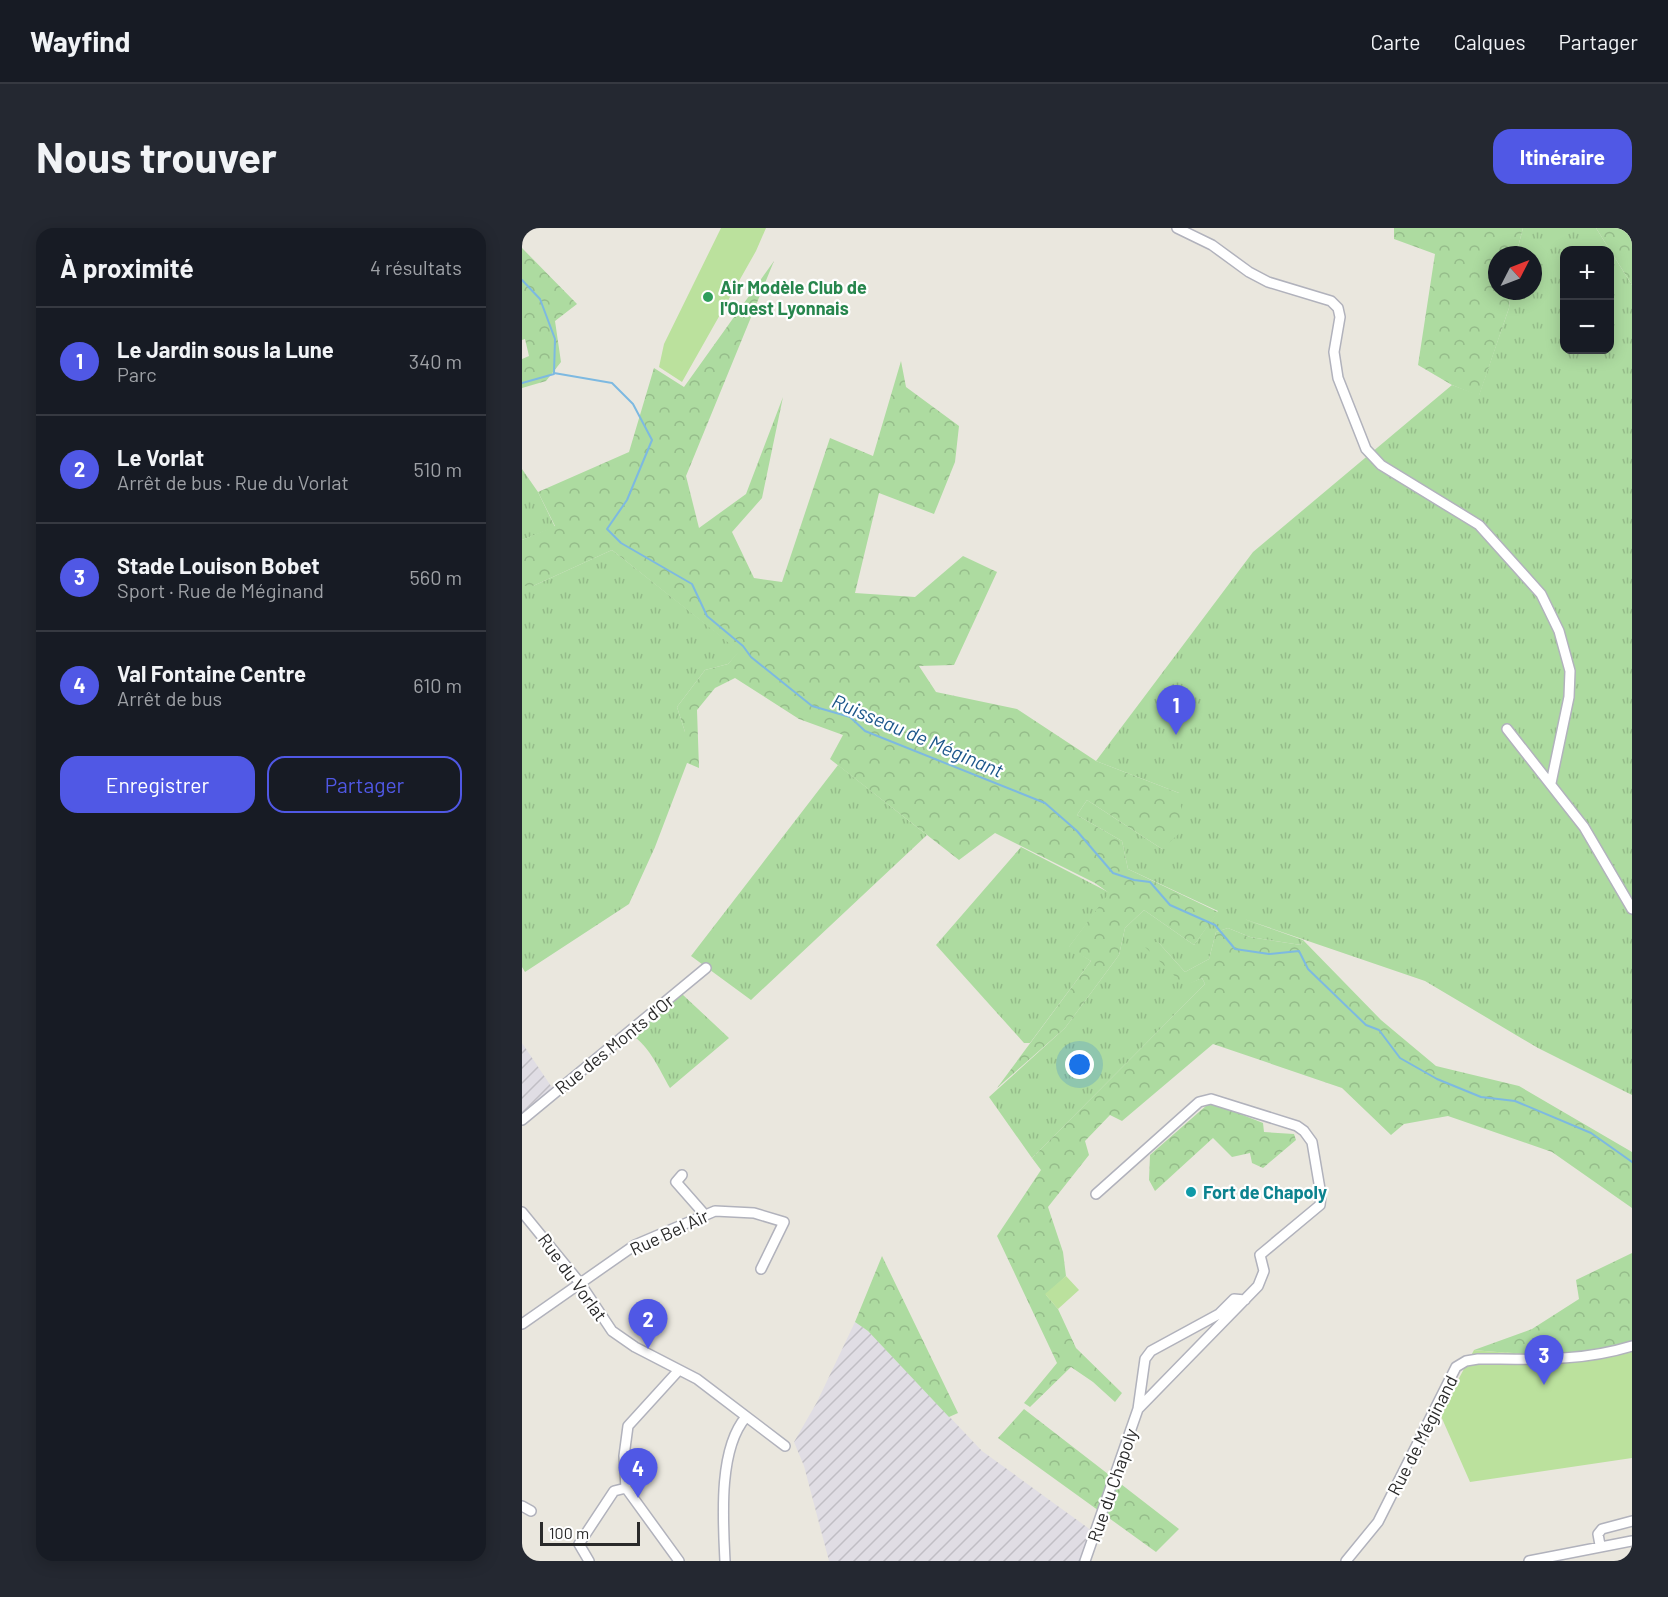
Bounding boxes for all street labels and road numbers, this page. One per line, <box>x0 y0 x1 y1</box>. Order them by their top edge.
street label: Rue des Monts d'Or <box>550 989 678 1099</box>
street label: Rue Bel Air <box>626 1204 712 1260</box>
street label: Rue du Vorlat <box>534 1229 612 1325</box>
street label: Rue de Méginand <box>1382 1371 1462 1499</box>
street label: Rue du Chapoly <box>1082 1425 1142 1545</box>

